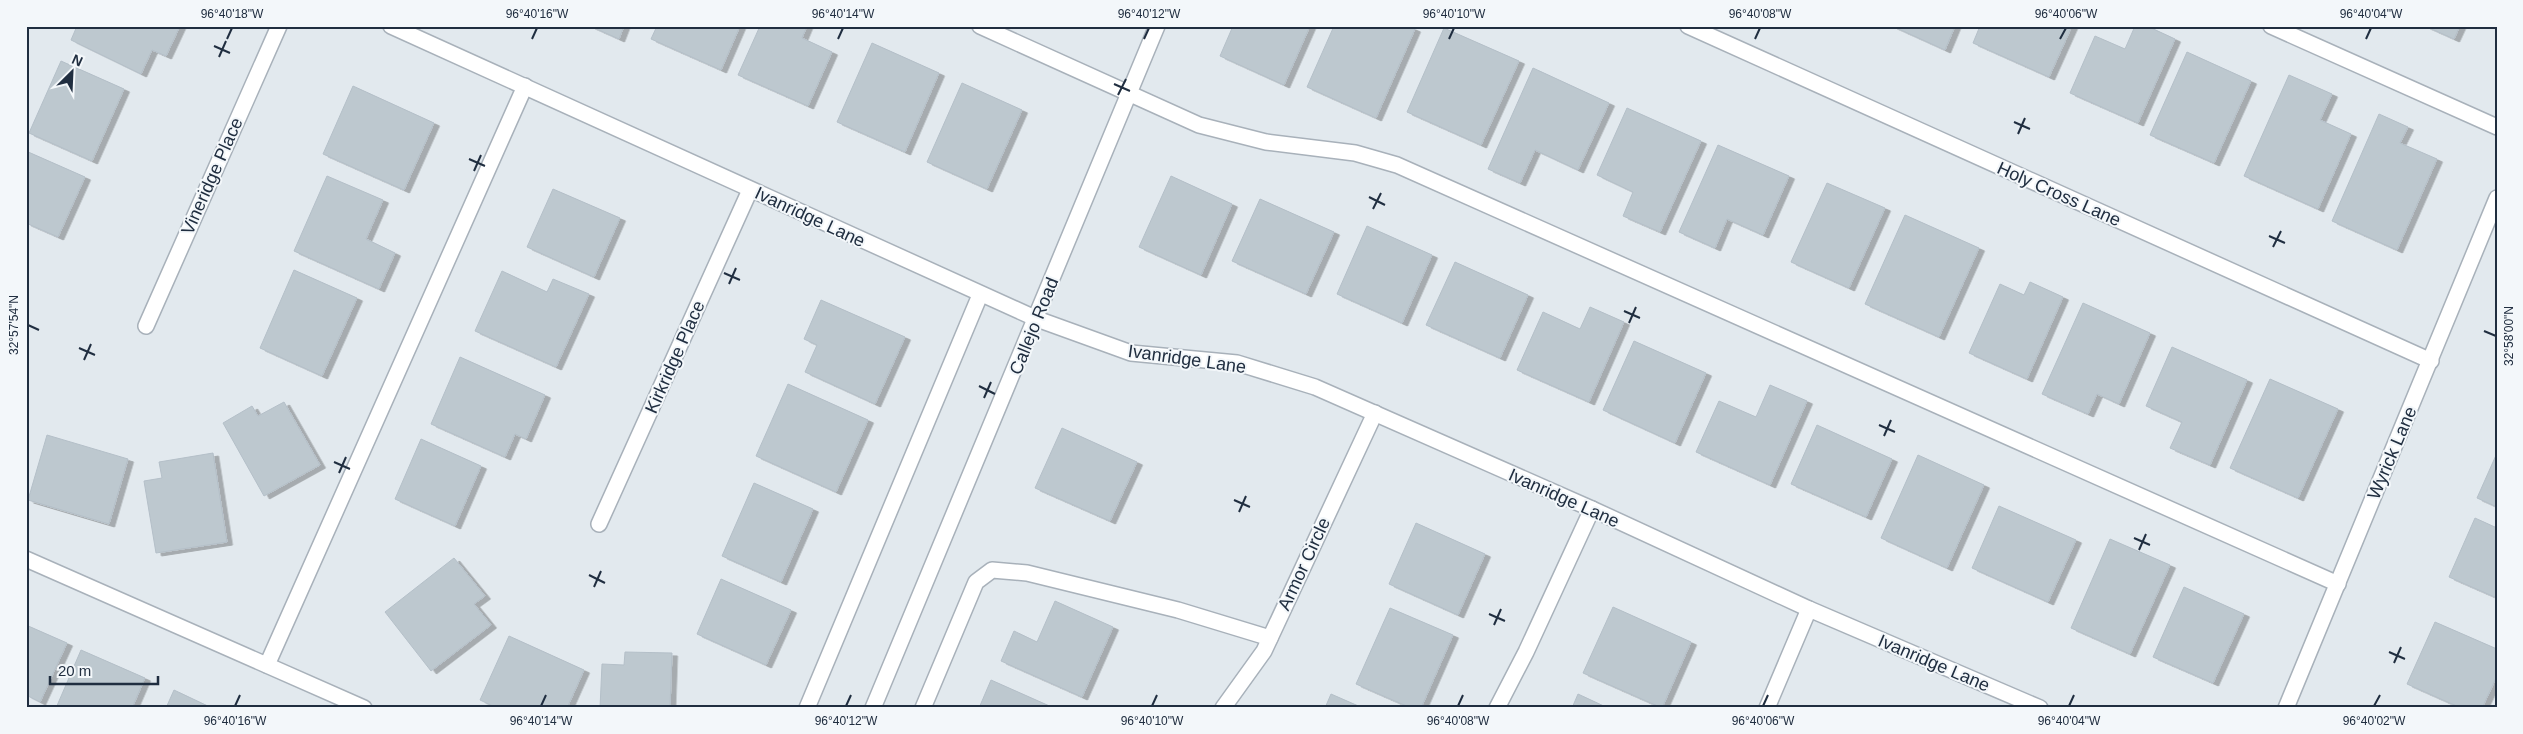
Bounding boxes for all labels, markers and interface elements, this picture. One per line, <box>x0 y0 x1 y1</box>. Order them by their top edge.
text: 96°40'18"W <box>201 7 264 21</box>
text: 96°40'16"W <box>506 7 569 21</box>
text: 96°40'14"W <box>812 7 875 21</box>
text: 96°40'12"W <box>1118 7 1181 21</box>
text: 96°40'10"W <box>1423 7 1486 21</box>
text: 96°40'08"W <box>1729 7 1792 21</box>
text: 96°40'06"W <box>2035 7 2098 21</box>
text: 96°40'04"W <box>2340 7 2403 21</box>
north arrow <box>48 48 98 98</box>
text: N <box>69 51 85 69</box>
street label: Vineridge Place <box>177 114 247 238</box>
street label: Holy Cross Lane <box>1994 158 2124 230</box>
street label: Ivanridge Lane <box>752 183 868 251</box>
street label: Callejo Road <box>1005 274 1063 378</box>
text: 32°57'54"N <box>7 295 21 355</box>
street label: Kirkridge Place <box>641 298 709 416</box>
text: 32°58'00"N <box>2502 306 2516 366</box>
street label: Ivanridge Lane <box>1127 341 1247 377</box>
street label: Wyrick Lane <box>2363 404 2421 502</box>
street label: Ivanridge Lane <box>1506 465 1622 531</box>
street label: Armor Circle <box>1274 514 1334 614</box>
street label: Ivanridge Lane <box>1875 631 1993 695</box>
scale bar <box>50 654 158 686</box>
text: 20 m <box>58 662 91 679</box>
text: 96°40'16"W <box>204 714 267 728</box>
text: 96°40'14"W <box>510 714 573 728</box>
text: 96°40'12"W <box>815 714 878 728</box>
text: 96°40'10"W <box>1121 714 1184 728</box>
text: 96°40'08"W <box>1427 714 1490 728</box>
text: 96°40'06"W <box>1732 714 1795 728</box>
text: 96°40'04"W <box>2038 714 2101 728</box>
text: 96°40'02"W <box>2343 714 2406 728</box>

